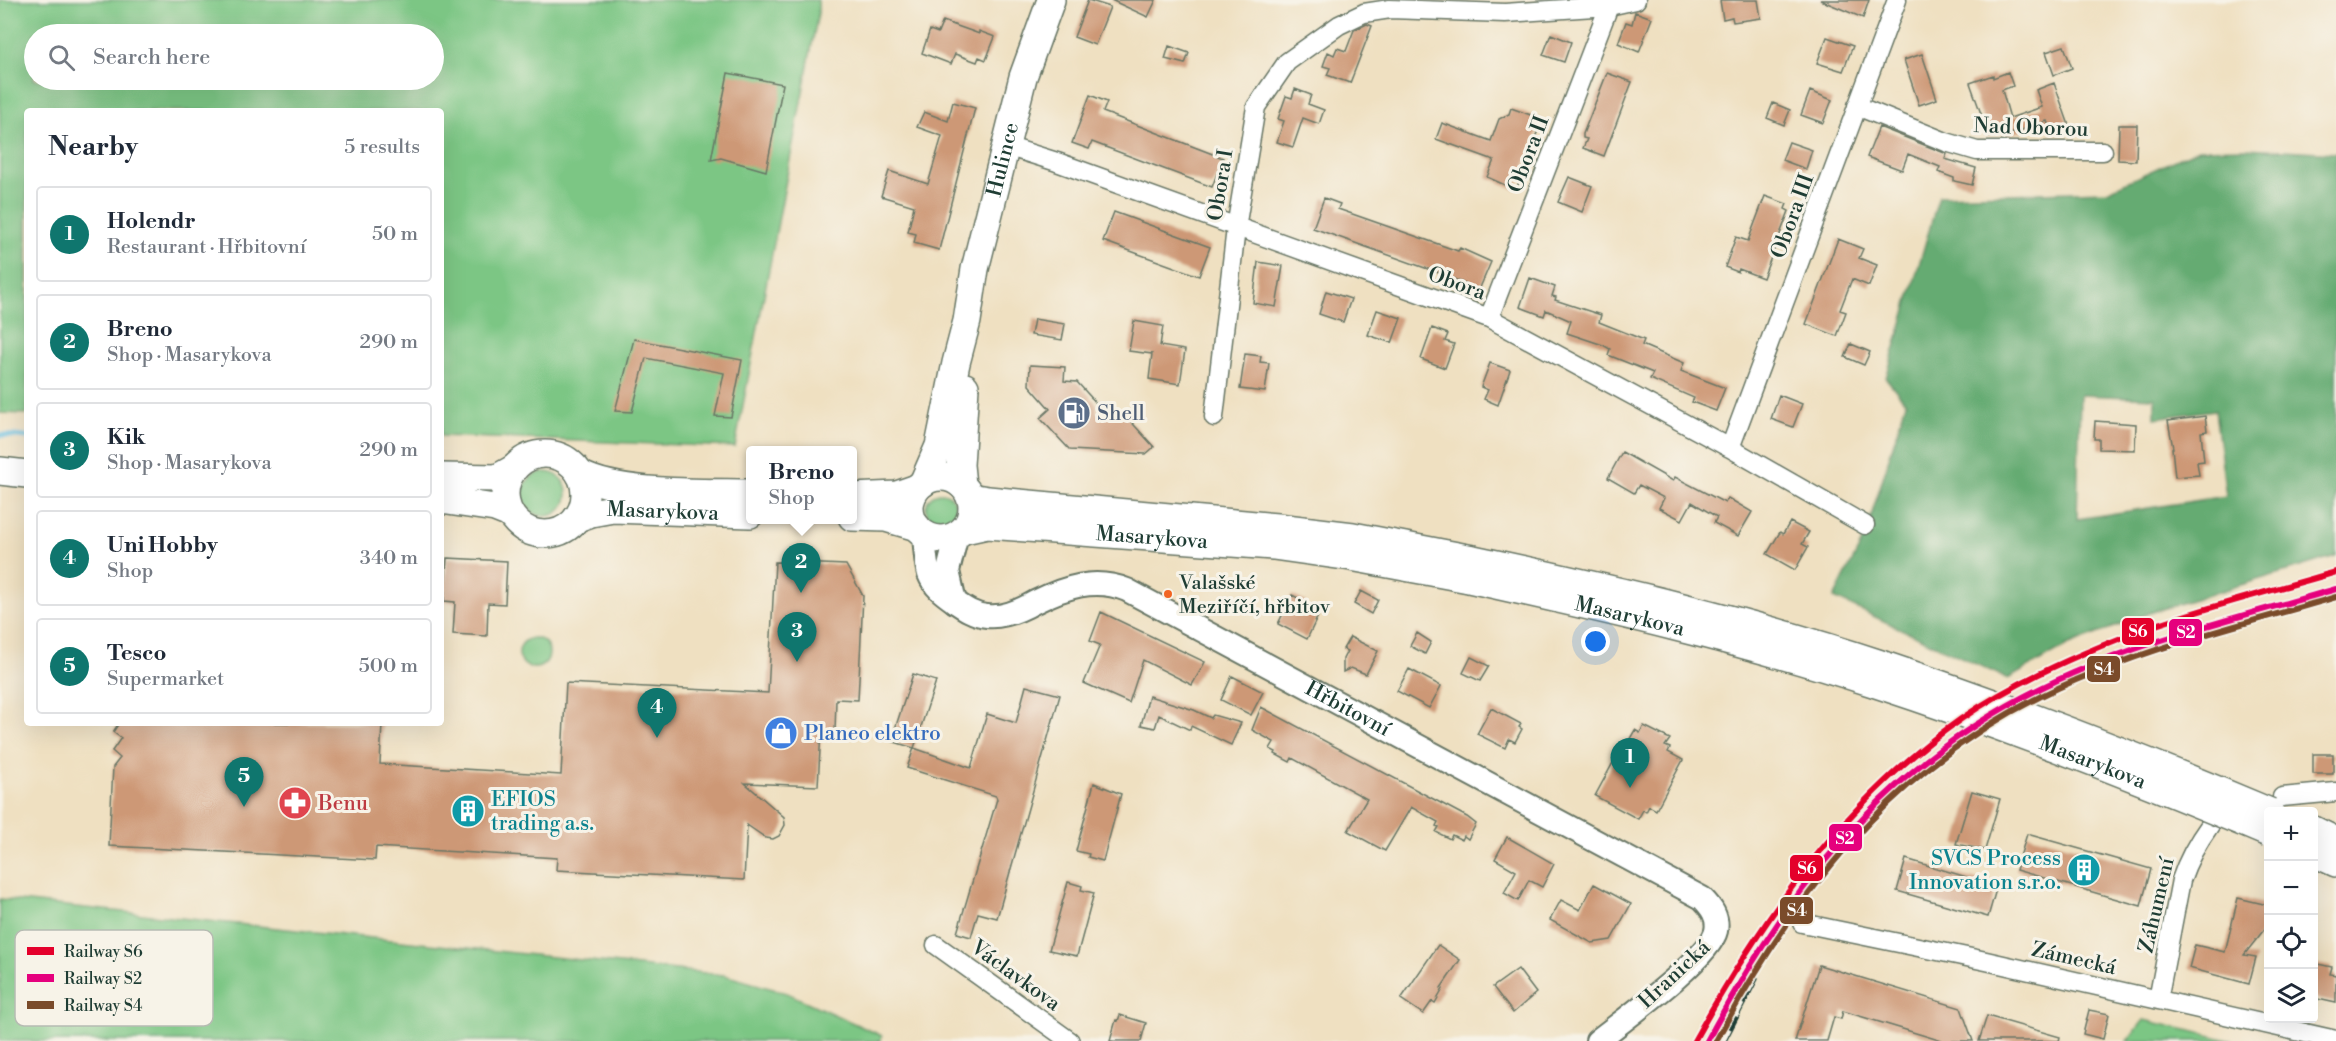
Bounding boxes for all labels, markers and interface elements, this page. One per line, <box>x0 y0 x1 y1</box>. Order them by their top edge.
search box <box>24 24 444 90</box>
icon: search <box>45 41 78 74</box>
text: Search here <box>93 44 210 71</box>
street label: Obora II <box>1502 112 1555 196</box>
street label: Nad Oborou <box>1973 113 2089 143</box>
street label: Hulince <box>982 120 1025 200</box>
text: Nearby <box>48 131 138 163</box>
text: 5 results <box>344 135 420 160</box>
street label: Obora I <box>1203 147 1239 223</box>
street label: Obora III <box>1766 171 1820 262</box>
text: Holendr <box>107 208 196 235</box>
text: 1 <box>65 222 74 247</box>
text: 50 m <box>372 222 418 247</box>
text: Restaurant · Hřbitovní <box>107 235 306 260</box>
street label: Obora <box>1424 261 1490 307</box>
text: Breno <box>107 316 173 343</box>
text: 2 <box>63 330 76 355</box>
text: 290 m <box>360 330 418 355</box>
text: Shop · Masarykova <box>107 343 272 368</box>
fuel station icon: Shell <box>1056 395 1092 431</box>
place label: Shell <box>1097 401 1145 427</box>
text: Kik <box>107 424 145 451</box>
text: 3 <box>63 438 76 463</box>
text: 290 m <box>360 438 418 463</box>
popup <box>746 446 857 524</box>
text: Shop · Masarykova <box>107 451 272 476</box>
text: Breno <box>769 459 834 486</box>
text: Shop <box>769 486 815 511</box>
street label: Masarykova <box>606 497 720 527</box>
street label: Masarykova <box>1095 521 1209 555</box>
text: Uni Hobby <box>107 532 218 559</box>
pin: 2 <box>782 544 820 593</box>
text: 4 <box>63 546 76 571</box>
text: 340 m <box>360 546 418 571</box>
text: Shop <box>107 559 153 584</box>
place label: Valašské Meziříčí, hřbitov <box>1178 571 1331 620</box>
marker: Valašské Meziříčí, hřbitov <box>1162 588 1174 600</box>
street label: Masarykova <box>1572 591 1688 643</box>
pin: 3 <box>778 612 816 662</box>
line badge: S6 <box>2121 617 2155 646</box>
line badge: S2 <box>2168 618 2203 647</box>
text: S6 <box>2128 622 2148 642</box>
text: S2 <box>2176 623 2196 643</box>
your location <box>1581 627 1610 656</box>
text: Tesco <box>107 640 166 667</box>
text: 5 <box>63 654 76 679</box>
text: 500 m <box>359 654 418 679</box>
line badge: S4 <box>2086 655 2121 683</box>
text: S4 <box>2094 660 2114 680</box>
text: Supermarket <box>107 667 224 692</box>
street label: Hřbitovní <box>1300 676 1396 743</box>
pin: 4 <box>638 688 676 738</box>
shop icon: Planeo elektro <box>763 715 799 751</box>
place label: Planeo elektro <box>804 721 941 747</box>
street label: Masarykova <box>2036 731 2150 796</box>
pin: 1 <box>1610 738 1650 788</box>
pin: 5 <box>224 758 264 807</box>
pharmacy icon: Benu <box>277 785 313 821</box>
place label: EFIOS trading a.s. <box>491 787 594 837</box>
place label: Benu <box>317 791 368 817</box>
building icon: EFIOS trading a.s. <box>450 793 486 829</box>
map controls <box>2264 807 2318 1023</box>
button: + <box>2264 807 2318 861</box>
line badge: S2 <box>1828 823 1863 852</box>
text: S2 <box>1835 829 1855 849</box>
place label: SVCS Process Innovation s.r.o. <box>1909 846 2061 896</box>
building icon: SVCS Process Innovation s.r.o. <box>2066 852 2102 888</box>
line badge: S6 <box>1789 854 1824 882</box>
street label: Záhumení <box>2133 854 2181 956</box>
text: S6 <box>1797 859 1817 879</box>
button: − <box>2264 861 2318 915</box>
line badge: S4 <box>1779 896 1814 925</box>
text: S4 <box>1787 901 1807 921</box>
button: locate <box>2264 915 2318 969</box>
legend <box>15 930 213 1026</box>
street label: Václavkova <box>965 934 1066 1017</box>
street label: Hranická <box>1633 935 1716 1015</box>
street label: Zámecká <box>2029 937 2119 981</box>
text: Railway S6 <box>64 942 143 962</box>
text: Railway S2 <box>64 969 142 989</box>
button: layers <box>2264 969 2318 1023</box>
text: Railway S4 <box>64 996 143 1016</box>

